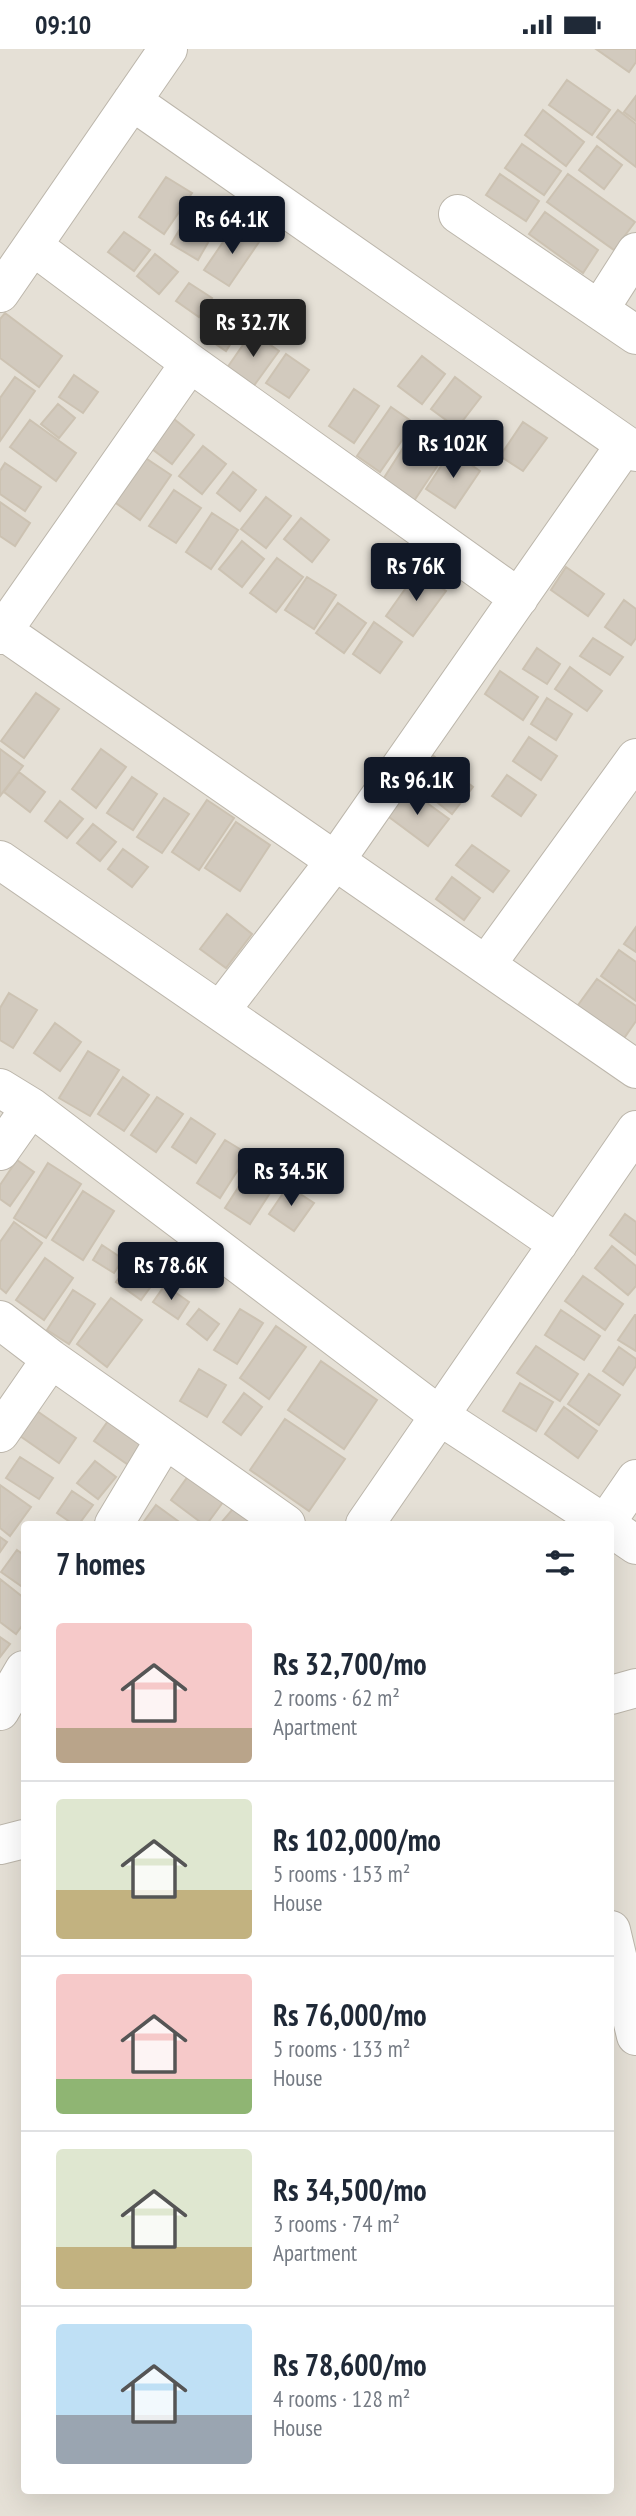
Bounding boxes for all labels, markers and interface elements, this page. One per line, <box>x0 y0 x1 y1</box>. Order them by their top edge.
text: 09:10 <box>35 8 91 41</box>
pin: Rs 64.1K <box>160 197 304 256</box>
text: Rs 64.1K <box>195 204 269 233</box>
pin: Rs 32.7K <box>181 299 325 359</box>
text: Rs 32.7K <box>216 307 290 336</box>
pin: Rs 102K <box>388 421 518 480</box>
text: Rs 102K <box>418 428 488 457</box>
pin: Rs 76K <box>359 543 473 603</box>
text: Rs 76K <box>387 551 445 580</box>
pin: Rs 96.1K <box>345 757 489 817</box>
text: Rs 96.1K <box>380 765 454 794</box>
pin: Rs 34.5K <box>219 1149 363 1208</box>
text: Rs 34.5K <box>254 1156 328 1185</box>
pin: Rs 78.6K <box>99 1243 243 1302</box>
text: Rs 78.6K <box>134 1250 208 1279</box>
text: 7 homes <box>56 1544 145 1583</box>
icon: filters <box>541 1544 579 1582</box>
text: Rs 32,700/mo <box>273 1644 427 1683</box>
icon: home <box>112 1651 196 1735</box>
text: 2 rooms · 62 m² <box>273 1683 400 1712</box>
text: Apartment <box>273 1712 357 1741</box>
text: Rs 102,000/mo <box>273 1820 441 1859</box>
icon: home <box>112 1827 196 1911</box>
text: 5 rooms · 153 m² <box>273 1859 410 1888</box>
text: House <box>273 1888 323 1917</box>
text: Rs 76,000/mo <box>273 1995 427 2034</box>
icon: home <box>112 2002 196 2086</box>
text: 5 rooms · 133 m² <box>273 2034 410 2063</box>
text: House <box>273 2063 323 2092</box>
text: Rs 34,500/mo <box>273 2170 427 2209</box>
icon: home <box>112 2177 196 2261</box>
text: 3 rooms · 74 m² <box>273 2209 400 2238</box>
text: Apartment <box>273 2238 357 2267</box>
text: Rs 78,600/mo <box>273 2345 427 2384</box>
icon: home <box>112 2352 196 2436</box>
text: 4 rooms · 128 m² <box>273 2384 410 2413</box>
text: House <box>273 2413 323 2442</box>

